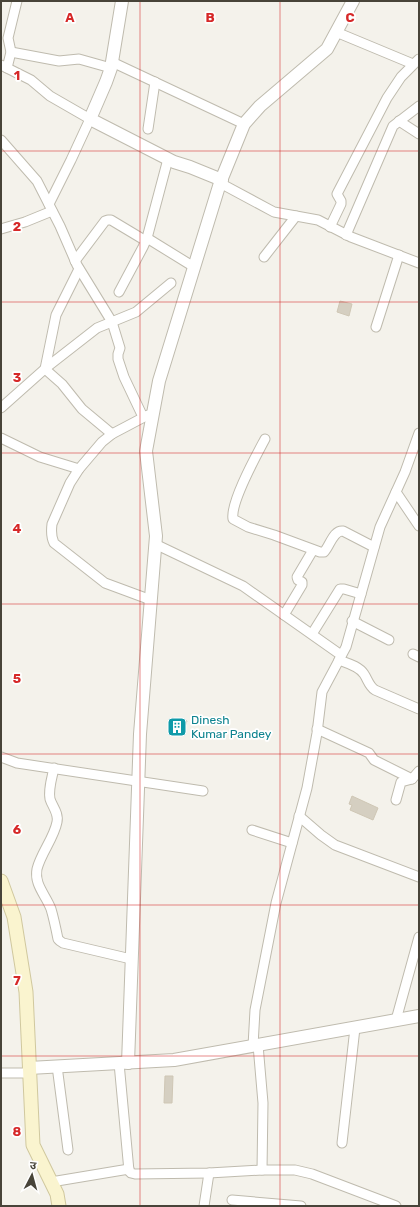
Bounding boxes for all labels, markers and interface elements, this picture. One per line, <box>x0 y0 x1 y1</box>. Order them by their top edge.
text: A <box>65 10 75 25</box>
text: B <box>205 10 215 25</box>
text: C <box>345 10 355 25</box>
text: 1 <box>14 68 20 83</box>
text: 2 <box>13 219 21 234</box>
text: 3 <box>13 370 22 385</box>
text: 4 <box>13 521 22 536</box>
text: 5 <box>13 671 21 686</box>
place label: Dinesh Kumar Pandey <box>191 713 272 741</box>
building icon: Dinesh Kumar Pandey <box>166 716 188 738</box>
text: 6 <box>13 822 22 837</box>
text: 7 <box>13 973 21 988</box>
text: 8 <box>13 1124 22 1139</box>
north arrow <box>12 1155 52 1195</box>
text: उ <box>29 1159 37 1172</box>

